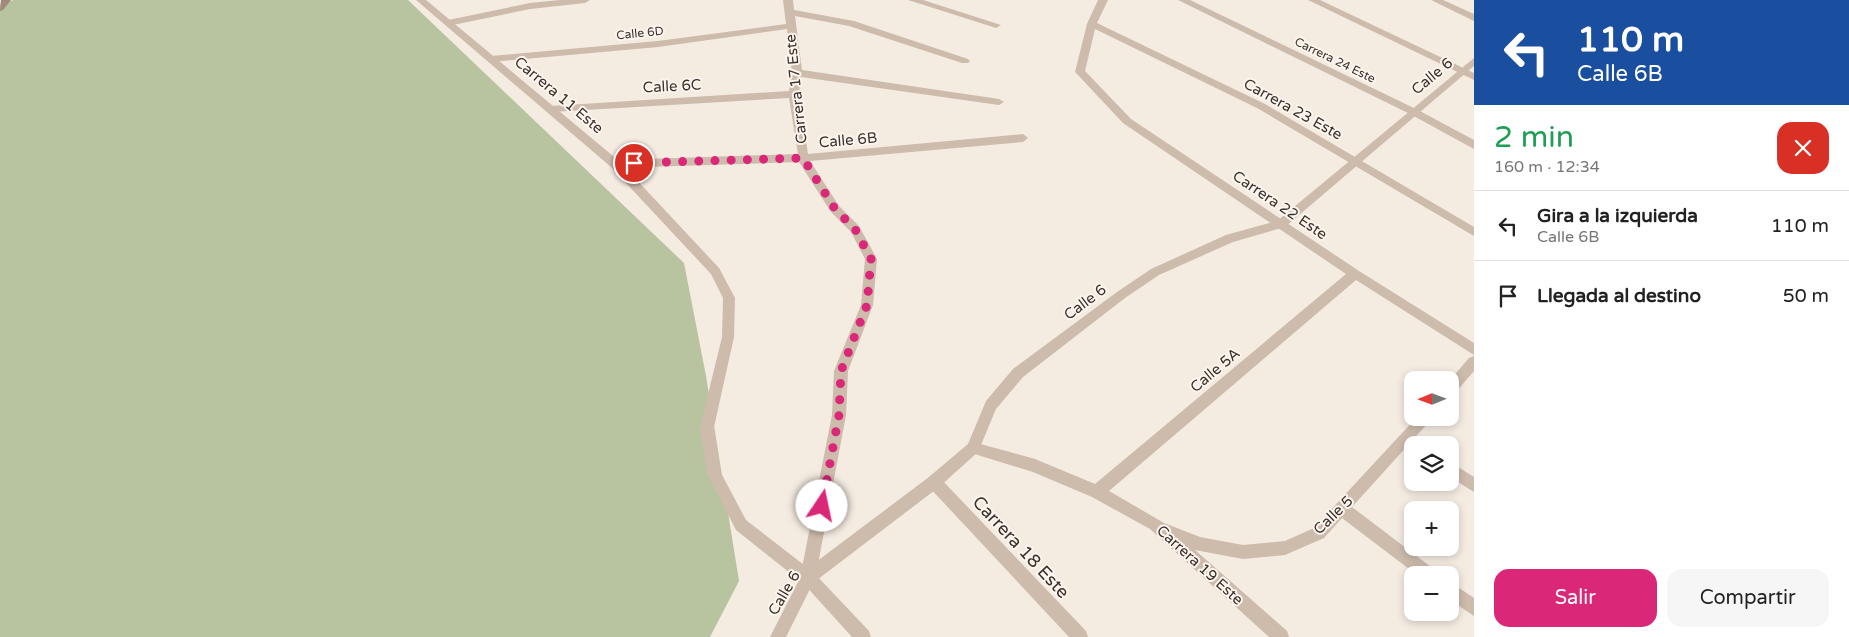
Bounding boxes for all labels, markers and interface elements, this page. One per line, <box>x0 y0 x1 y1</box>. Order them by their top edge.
text: 110 m <box>1577 19 1684 61</box>
icon: left <box>1494 20 1559 85</box>
street label: Calle 6D <box>616 24 664 42</box>
street label: Carrera 17 Este <box>781 33 811 145</box>
street label: Carrera 24 Este <box>1292 34 1378 86</box>
street label: Carrera 11 Este <box>511 53 607 137</box>
street label: Calle 6 <box>1408 54 1456 98</box>
text: Calle 6B <box>1577 61 1663 87</box>
street label: Carrera 23 Este <box>1240 74 1346 144</box>
street label: Calle 6C <box>642 75 702 97</box>
text: 2 min <box>1494 119 1574 156</box>
button: close <box>1777 122 1829 174</box>
street label: Calle 6B <box>818 128 878 152</box>
pin <box>613 142 655 184</box>
icon: arrive <box>620 149 648 177</box>
text: 160 m · 12:34 <box>1494 157 1600 177</box>
street label: Carrera 22 Este <box>1229 167 1331 243</box>
text: Gira a la izquierda <box>1537 205 1698 227</box>
icon: left <box>1494 212 1522 240</box>
text: 110 m <box>1771 215 1829 237</box>
text: Calle 6B <box>1537 227 1599 247</box>
street label: Calle 6 <box>1060 280 1110 324</box>
icon: arrive <box>1494 282 1522 310</box>
text: Llegada al destino <box>1537 285 1701 307</box>
text: 50 m <box>1783 285 1829 307</box>
street label: Calle 5A <box>1186 344 1244 396</box>
north arrow <box>1404 371 1459 426</box>
map controls <box>1404 371 1459 621</box>
button: layers <box>1404 436 1459 491</box>
position arrow <box>795 479 847 531</box>
street label: Carrera 18 Este <box>968 491 1074 603</box>
street label: Calle 5 <box>1309 492 1357 538</box>
button: + <box>1404 501 1459 556</box>
street label: Carrera 19 Este <box>1153 521 1247 609</box>
button: − <box>1404 566 1459 621</box>
street label: Calle 6 <box>764 568 804 618</box>
button: Salir <box>1494 569 1657 627</box>
button: Compartir <box>1667 569 1829 627</box>

